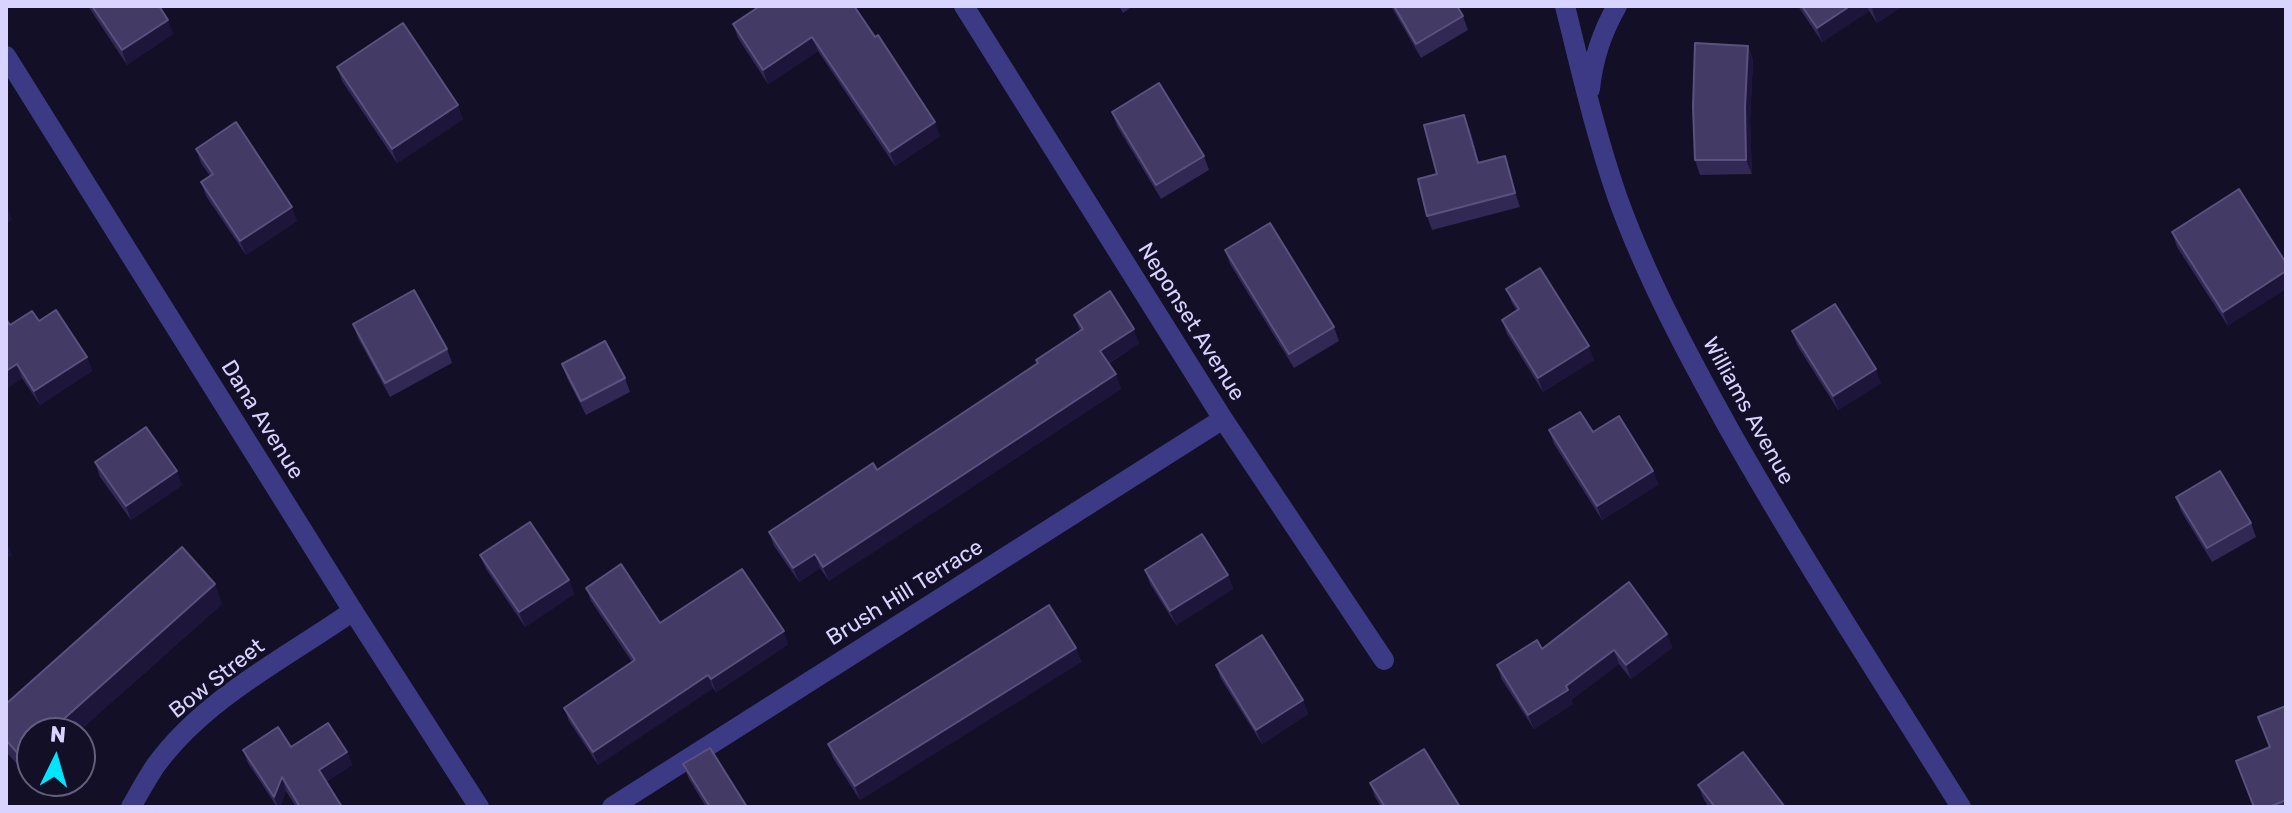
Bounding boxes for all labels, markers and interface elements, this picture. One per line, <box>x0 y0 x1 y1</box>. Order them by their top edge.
street label: Neponset Avenue <box>1132 238 1250 406</box>
street label: Williams Avenue <box>1697 333 1799 489</box>
street label: Dana Avenue <box>215 356 309 484</box>
street label: Brush Hill Terrace <box>822 534 988 652</box>
street label: Bow Street <box>164 634 270 724</box>
north arrow <box>16 717 96 797</box>
text: N <box>49 720 67 749</box>

